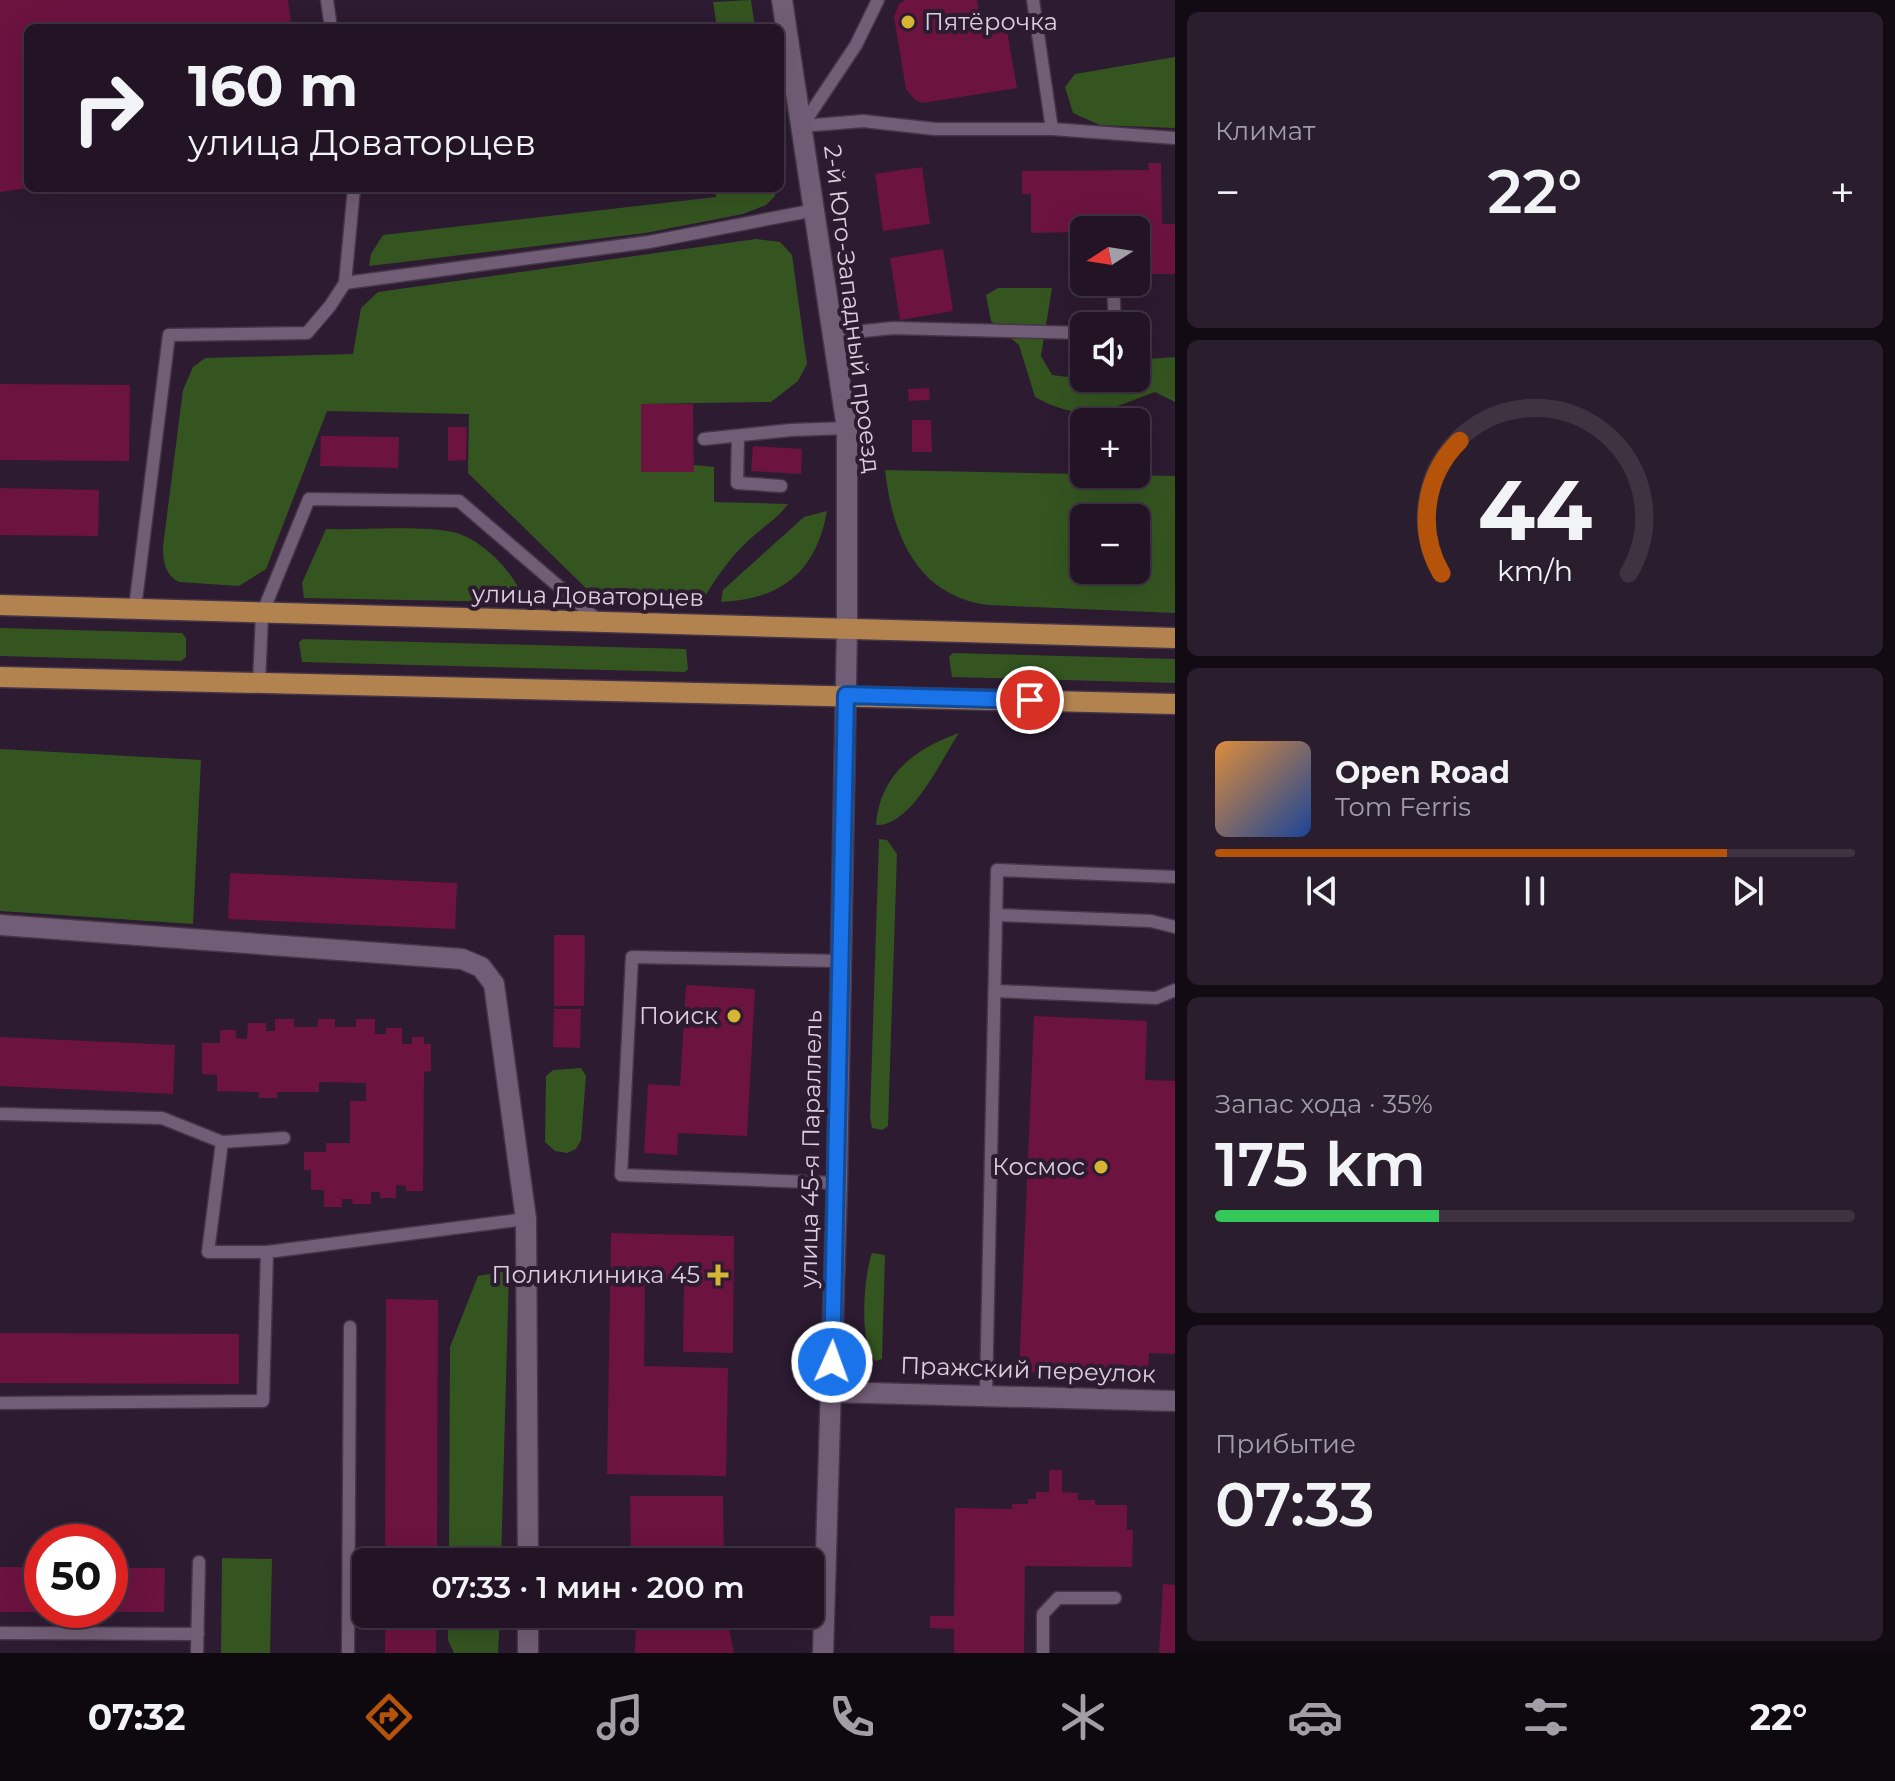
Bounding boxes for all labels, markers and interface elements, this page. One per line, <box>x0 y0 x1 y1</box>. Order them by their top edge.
place label: Пятёрочка <box>924 7 1058 36</box>
marker: Пятёрочка <box>899 13 917 31</box>
text: 160 m <box>188 52 358 120</box>
icon: right <box>56 56 160 160</box>
text: Климат <box>1215 115 1315 147</box>
text: улица Доваторцев <box>188 120 536 164</box>
street label: 2-й Юго-Западный проезд <box>818 143 887 475</box>
text: 22° <box>1488 155 1582 228</box>
text: − <box>1215 165 1240 219</box>
text: + <box>1830 165 1855 219</box>
north arrow <box>1070 216 1150 296</box>
map controls <box>1070 216 1150 584</box>
button: sound <box>1070 312 1150 392</box>
button: + <box>1070 408 1150 488</box>
text: 44 <box>1478 459 1592 561</box>
button: − <box>1070 504 1150 584</box>
text: km/h <box>1497 553 1573 588</box>
street label: улица Доваторцев <box>471 579 704 612</box>
pin <box>996 666 1064 734</box>
icon: arrive <box>1008 678 1052 722</box>
text: Open Road <box>1335 754 1510 791</box>
text: Tom Ferris <box>1335 791 1471 823</box>
icon: previous <box>1300 869 1344 913</box>
icon: pause <box>1513 869 1557 913</box>
icon: next <box>1726 869 1770 913</box>
place label: Поиск <box>639 1001 718 1030</box>
marker: Поиск <box>725 1007 743 1025</box>
street label: улица 45-я Параллель <box>794 1010 827 1289</box>
text: Запас хода · 35% <box>1215 1088 1433 1120</box>
text: 175 km <box>1215 1128 1426 1201</box>
place label: Космос <box>992 1152 1085 1181</box>
marker: Космос <box>1092 1158 1110 1176</box>
place label: Поликлиника 45 <box>492 1260 700 1289</box>
marker: Поликлиника 45 <box>707 1264 729 1286</box>
position arrow <box>790 1320 874 1404</box>
street label: Пражский переулок <box>900 1351 1156 1388</box>
text: Прибытие <box>1215 1428 1356 1460</box>
text: 07:33 <box>1215 1468 1375 1541</box>
speed limit sign: 50 <box>24 1524 128 1628</box>
text: 07:33 · 1 мин · 200 m <box>431 1569 745 1606</box>
icon: directions <box>361 1689 417 1745</box>
icon: music <box>592 1689 648 1745</box>
icon: phone <box>824 1689 880 1745</box>
icon: climate <box>1055 1689 1111 1745</box>
icon: car <box>1287 1689 1343 1745</box>
icon: filters <box>1518 1689 1574 1745</box>
text: 07:32 <box>88 1695 185 1739</box>
text: 22° <box>1750 1695 1807 1739</box>

